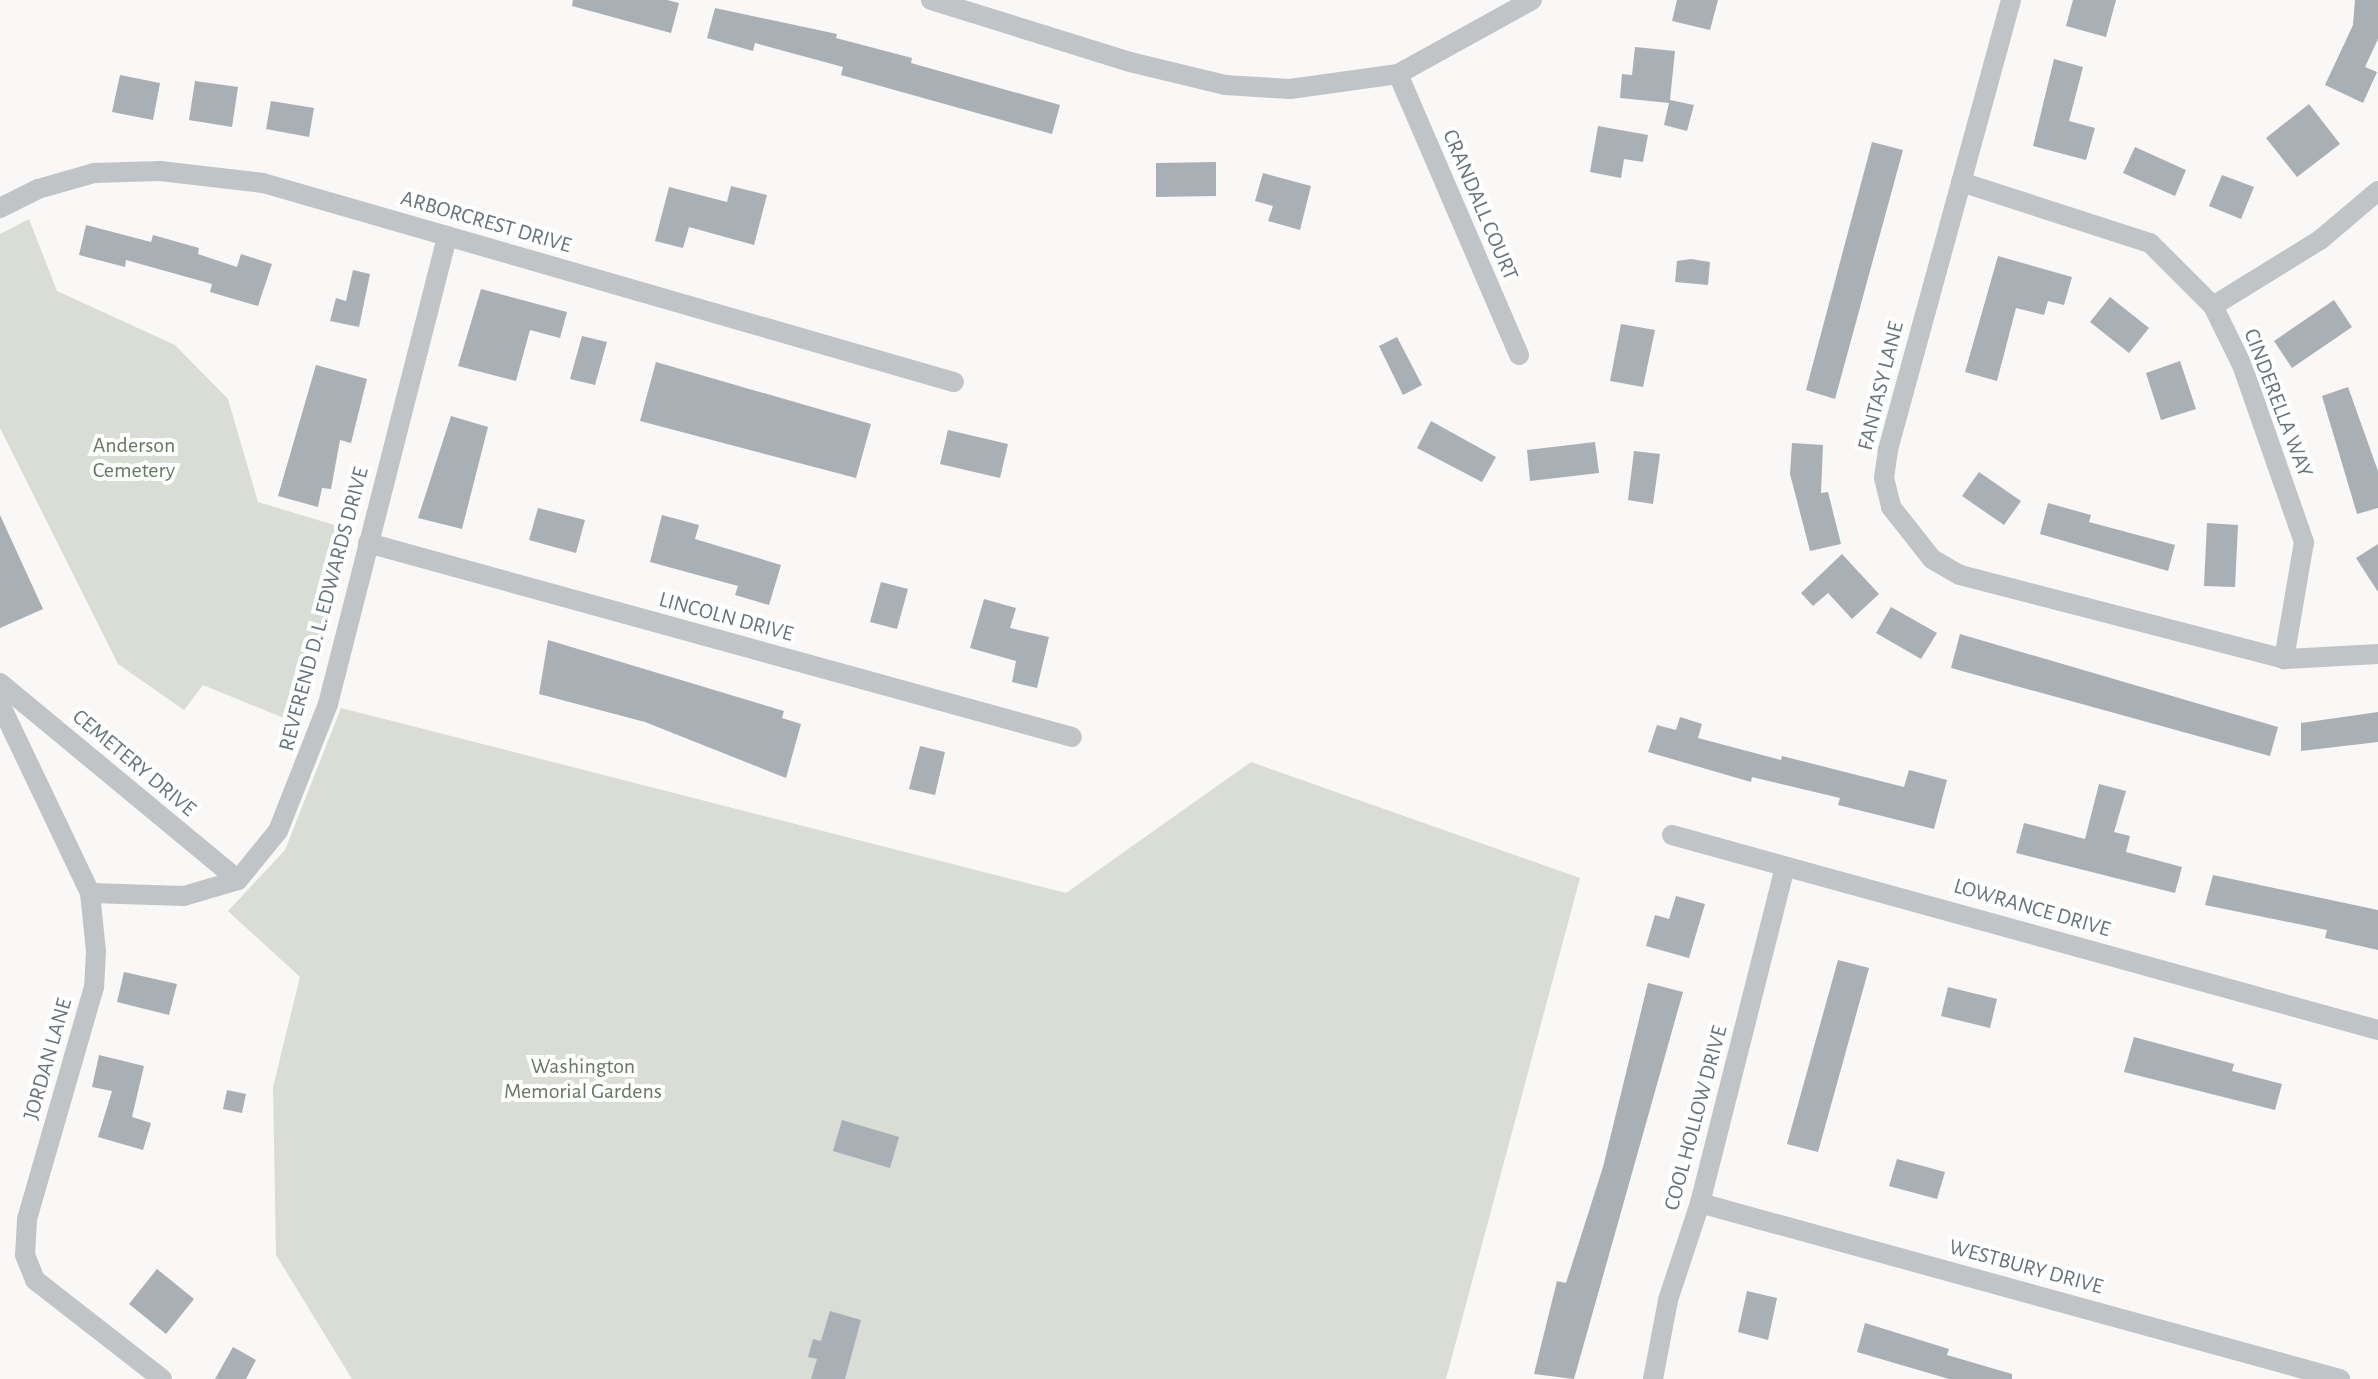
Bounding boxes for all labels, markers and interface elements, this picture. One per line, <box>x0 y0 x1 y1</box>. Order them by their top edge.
street label: CRANDALL COURT <box>1436 126 1524 284</box>
street label: ARBORCREST DRIVE <box>398 185 574 259</box>
street label: FANTASY LANE <box>1852 319 1910 453</box>
street label: CINDERELLA WAY <box>2238 325 2318 481</box>
park label: Anderson Cemetery <box>93 432 175 484</box>
street label: REVEREND D. L. EDWARDS DRIVE <box>273 464 375 754</box>
street label: LINCOLN DRIVE <box>656 586 796 648</box>
street label: CEMETERY DRIVE <box>67 704 201 822</box>
street label: LOWRANCE DRIVE <box>1951 873 2113 943</box>
street label: JORDAN LANE <box>18 995 78 1123</box>
street label: COOL HOLLOW DRIVE <box>1659 1023 1733 1213</box>
park label: Washington Memorial Gardens <box>504 1053 662 1104</box>
street label: WESTBURY DRIVE <box>1946 1234 2106 1300</box>

